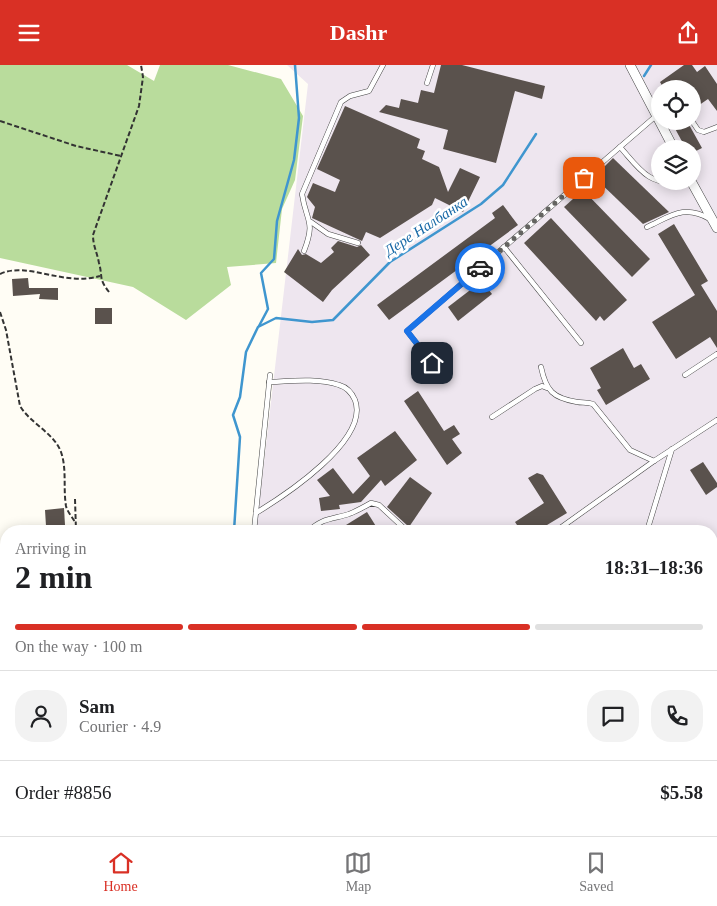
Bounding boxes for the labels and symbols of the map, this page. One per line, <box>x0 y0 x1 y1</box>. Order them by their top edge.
pin <box>563 157 605 199</box>
water label: Дере Налбанка <box>380 193 471 260</box>
courier <box>455 243 505 293</box>
pin <box>411 342 453 384</box>

